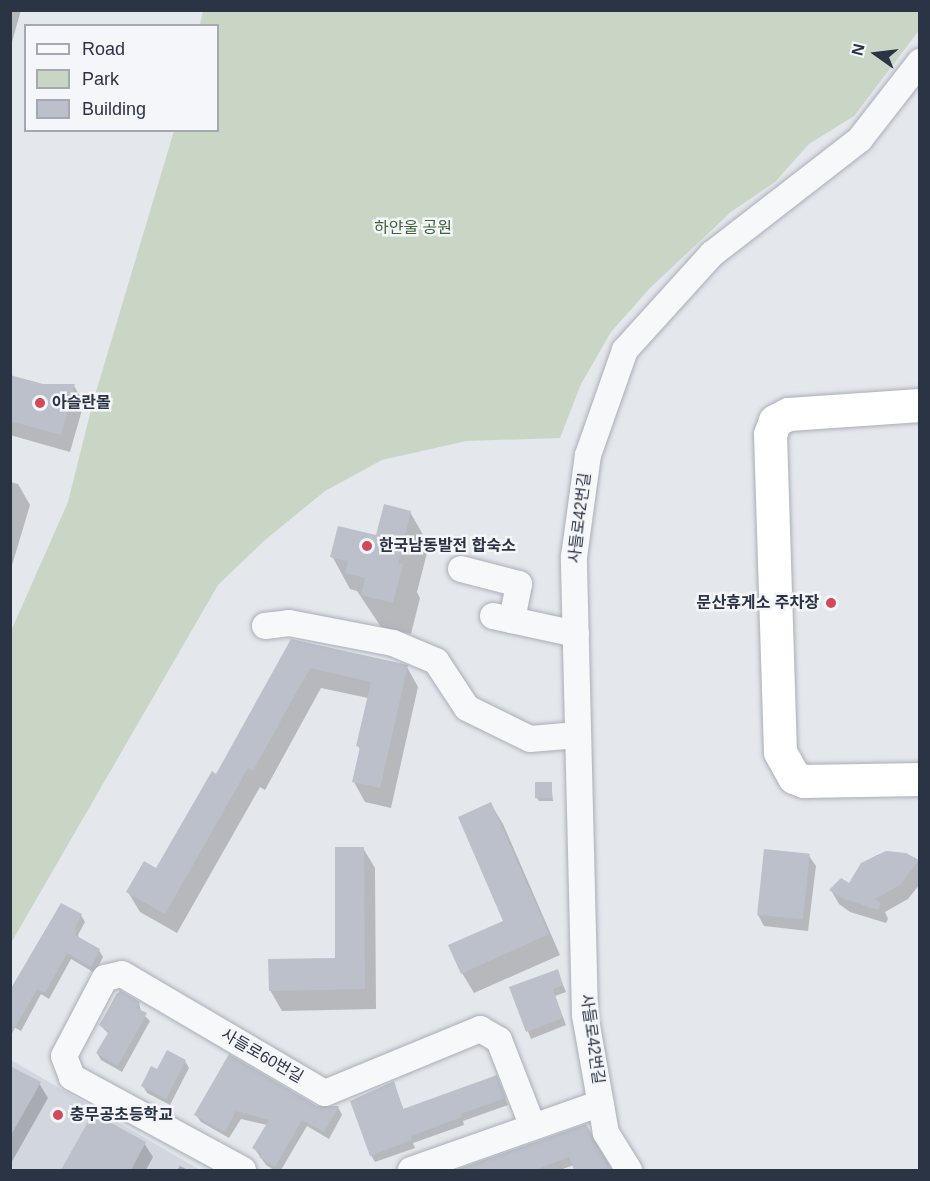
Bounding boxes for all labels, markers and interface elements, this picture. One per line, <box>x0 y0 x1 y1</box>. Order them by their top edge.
legend <box>24 24 219 132</box>
north arrow <box>846 24 906 84</box>
text: Road <box>82 39 125 59</box>
text: N <box>848 42 868 57</box>
text: Park <box>82 69 119 89</box>
text: Building <box>82 99 146 119</box>
park label: 하얀울 공원 <box>374 218 452 238</box>
place label: 아슬란몰 <box>52 393 111 413</box>
marker: 아슬란몰 <box>33 396 47 410</box>
street label: 사들로42번길 <box>565 471 595 565</box>
place label: 한국남동발전 합숙소 <box>379 536 516 556</box>
marker: 한국남동발전 합숙소 <box>360 539 374 553</box>
place label: 문산휴게소 주차장 <box>697 593 819 613</box>
marker: 문산휴게소 주차장 <box>824 596 838 610</box>
street label: 사들로42번길 <box>576 992 608 1086</box>
street label: 사들로60번길 <box>218 1025 306 1087</box>
place label: 충무공초등학교 <box>70 1105 173 1125</box>
marker: 충무공초등학교 <box>51 1108 65 1122</box>

